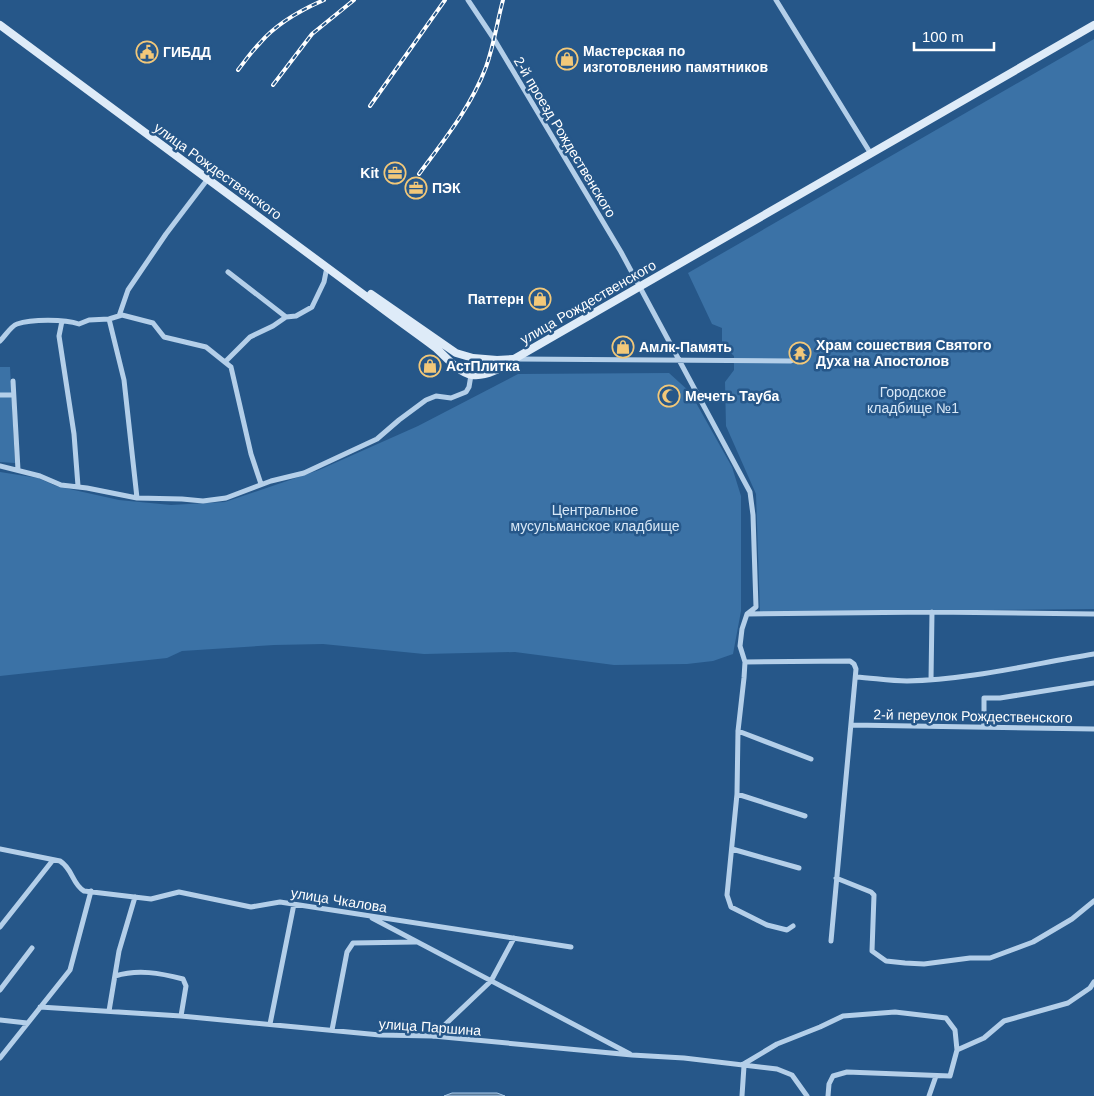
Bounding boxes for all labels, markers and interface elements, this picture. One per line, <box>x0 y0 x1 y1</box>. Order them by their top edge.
scale bar <box>914 20 994 52</box>
text: 100 m <box>922 28 964 45</box>
public building icon: ГИБДД <box>135 40 159 64</box>
place label: Мастерская по изготовлению памятников <box>583 43 769 75</box>
place label: ГИБДД <box>163 44 211 60</box>
shop icon: Мастерская по изготовлению памятников <box>555 47 579 71</box>
street label: 2-й проезд Рождественского <box>511 54 619 220</box>
street label: улица Рождественского <box>151 119 285 223</box>
office icon: Kit <box>383 161 407 185</box>
place label: Kit <box>360 165 379 181</box>
office icon: ПЭК <box>404 176 428 200</box>
place label: ПЭК <box>432 180 461 196</box>
street label: улица Рождественского <box>517 256 659 347</box>
shop icon: Паттерн <box>528 287 552 311</box>
place label: Паттерн <box>468 291 524 307</box>
shop icon: Амлк-Память <box>611 335 635 359</box>
place label: Храм сошествия Святого Духа на Апостолов <box>816 337 992 369</box>
place label: Амлк-Память <box>639 339 732 355</box>
temple icon: Храм сошествия Святого Духа на Апостолов <box>788 341 812 365</box>
shop icon: АстПлитка <box>418 354 442 378</box>
place label: АстПлитка <box>446 358 520 374</box>
mosque icon: Мечеть Тауба <box>657 384 681 408</box>
park label: Городское кладбище №1 <box>867 384 959 416</box>
place label: Мечеть Тауба <box>685 388 780 404</box>
park label: Центральное мусульманское кладбище <box>510 502 680 534</box>
street label: 2-й переулок Рождественского <box>873 706 1073 726</box>
street label: улица Чкалова <box>290 885 388 916</box>
street label: улица Паршина <box>378 1015 482 1039</box>

